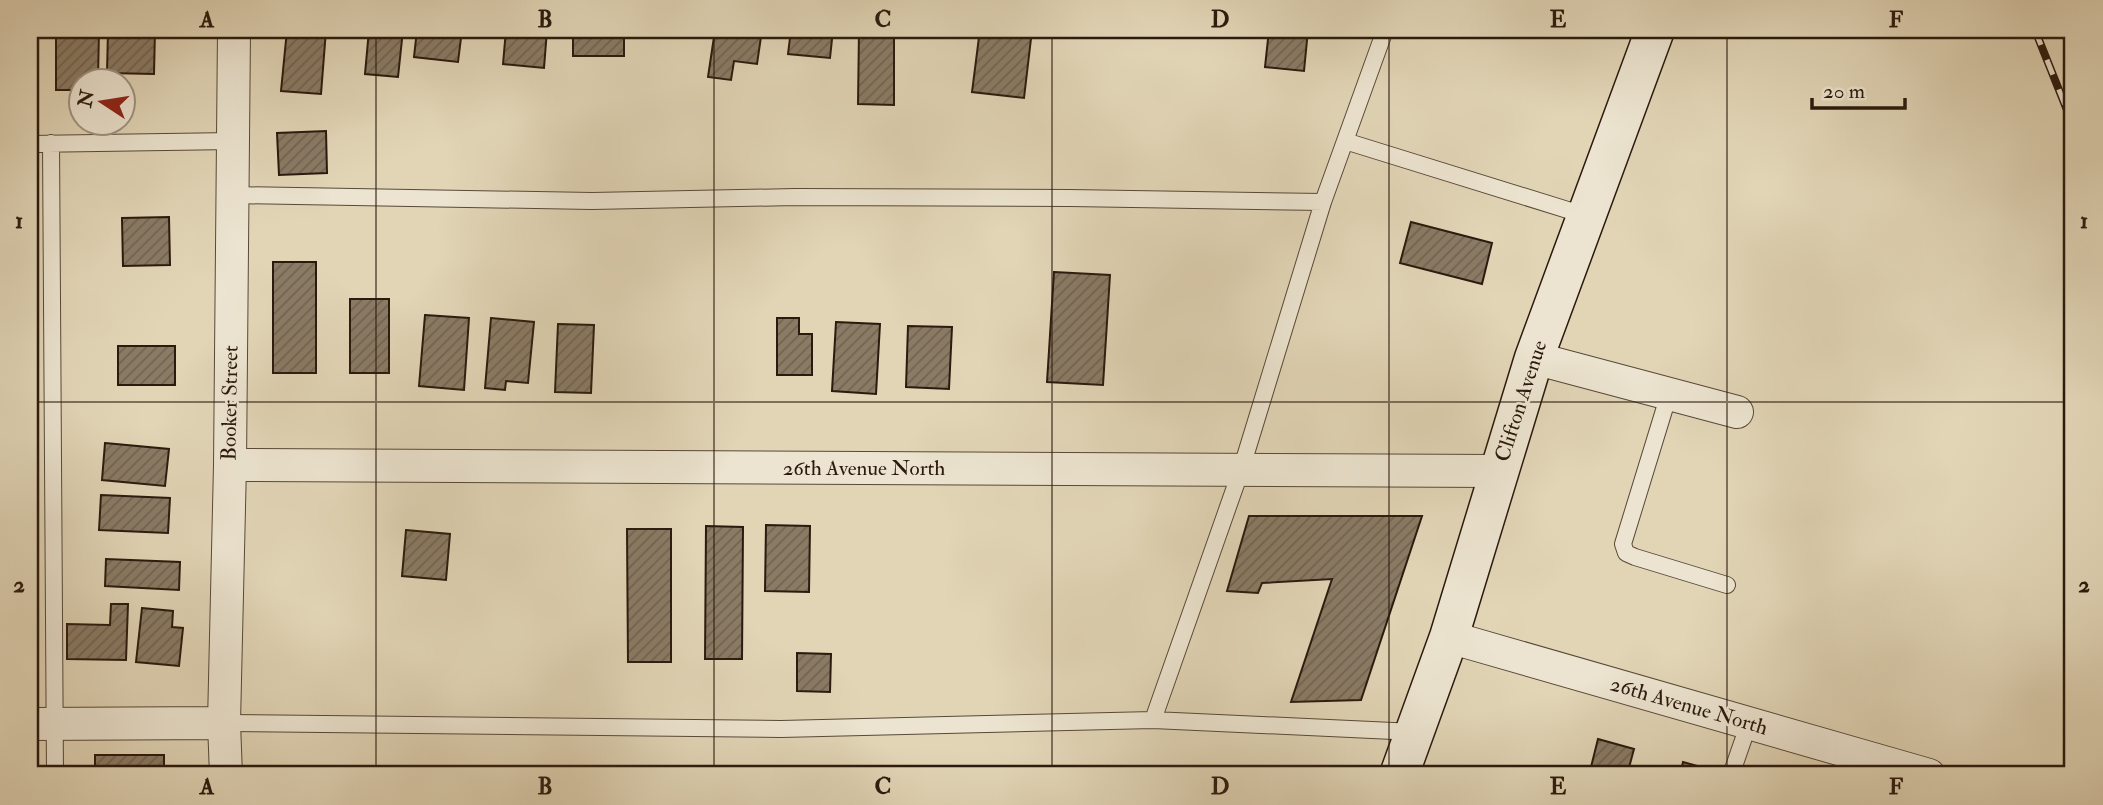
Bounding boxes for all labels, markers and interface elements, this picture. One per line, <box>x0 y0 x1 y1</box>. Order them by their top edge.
text: A <box>199 5 215 34</box>
text: B <box>537 5 553 34</box>
text: C <box>875 5 891 34</box>
text: D <box>1211 5 1229 34</box>
text: E <box>1550 5 1567 34</box>
text: F <box>1889 5 1904 34</box>
north arrow <box>66 66 136 136</box>
scale bar <box>1812 66 1905 110</box>
text: 20 m <box>1823 78 1865 105</box>
text: N <box>73 87 100 110</box>
text: 1 <box>15 206 23 235</box>
text: 1 <box>2080 206 2088 235</box>
street label: Clifton Avenue <box>1489 337 1553 465</box>
street label: Booker Street <box>215 345 245 461</box>
street label: 26th Avenue North <box>783 455 945 482</box>
text: 2 <box>13 570 25 599</box>
text: 2 <box>2078 570 2090 599</box>
street label: 26th Avenue North <box>1607 671 1771 741</box>
text: A <box>199 772 215 801</box>
text: B <box>537 772 553 801</box>
text: C <box>875 772 891 801</box>
text: D <box>1211 772 1229 801</box>
text: E <box>1550 772 1567 801</box>
text: F <box>1889 772 1904 801</box>

